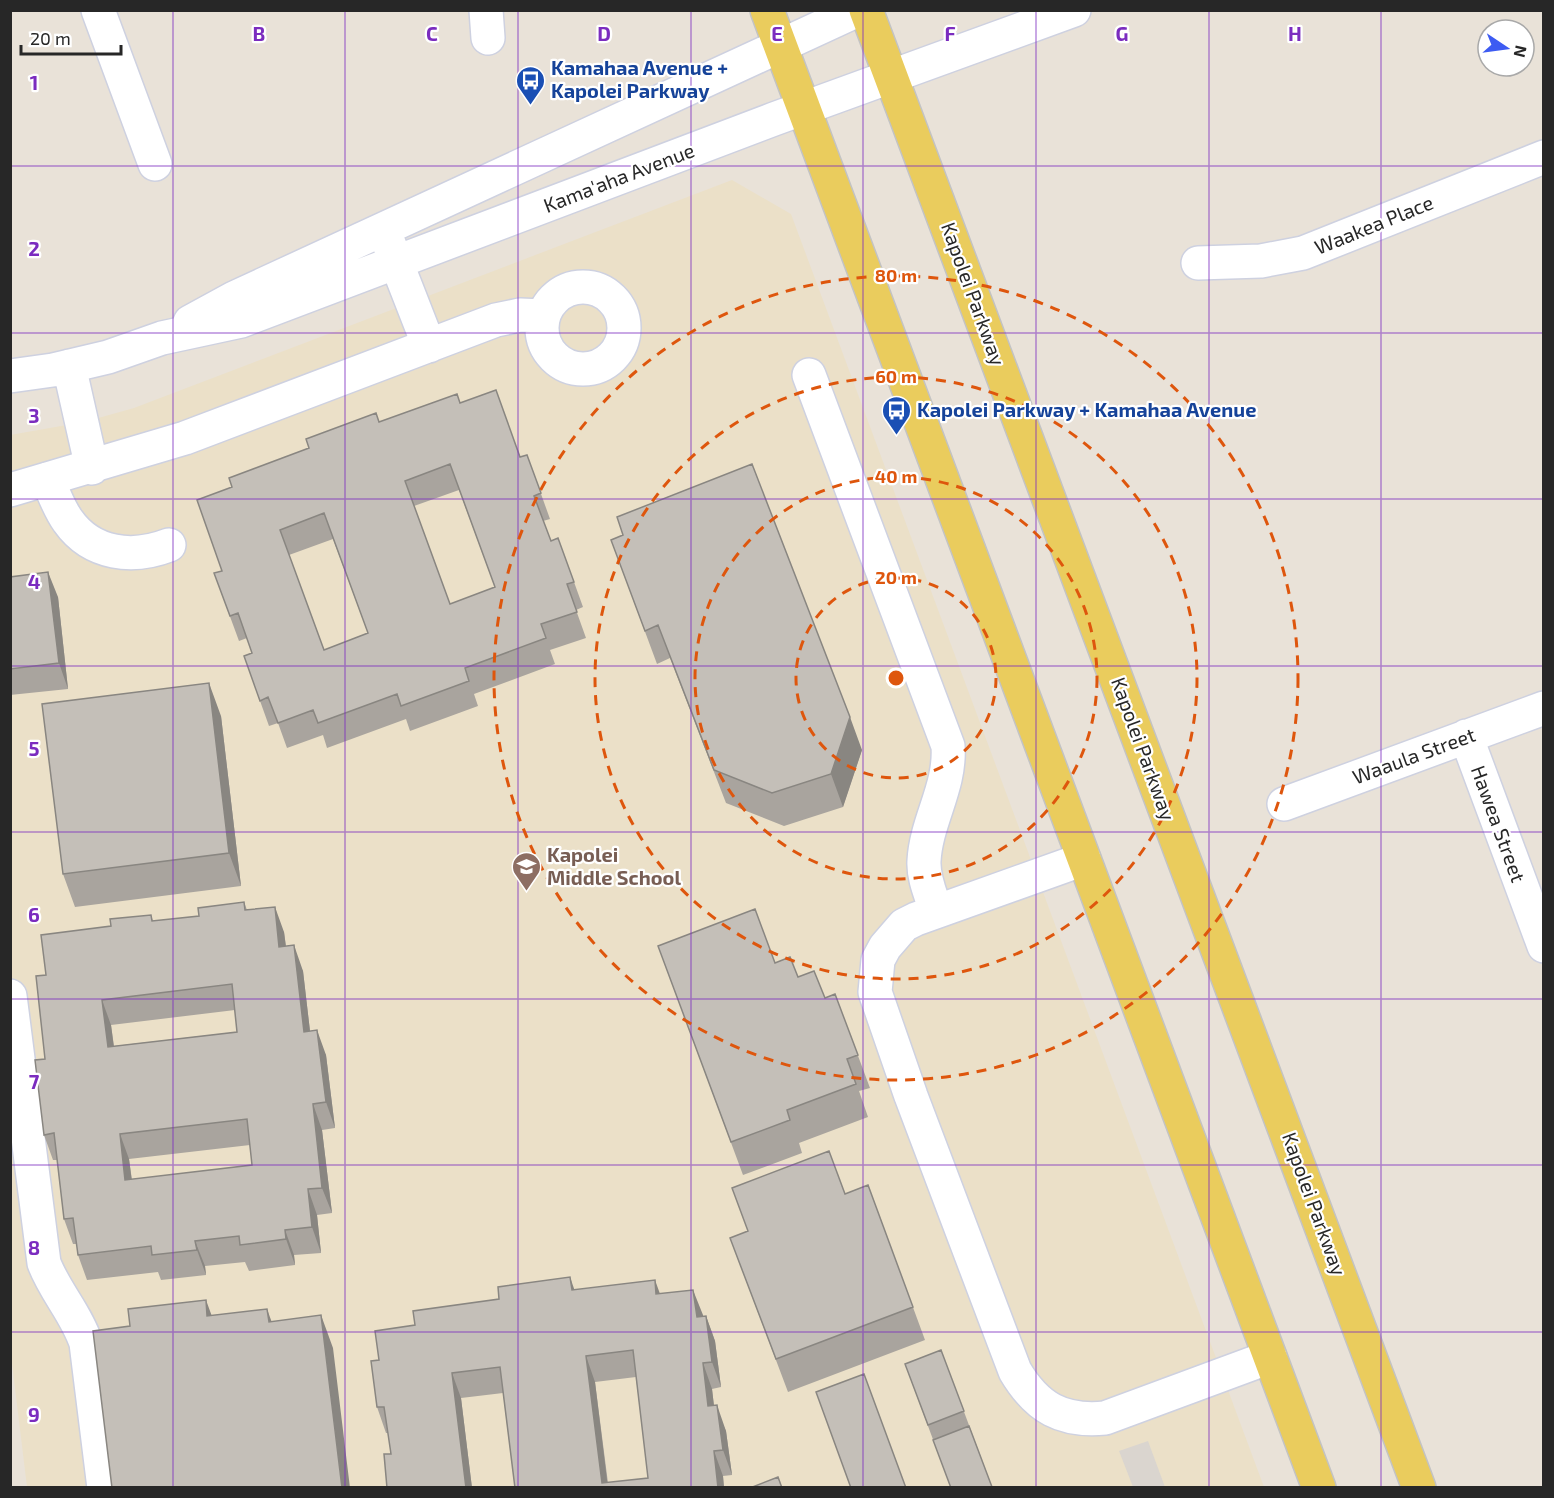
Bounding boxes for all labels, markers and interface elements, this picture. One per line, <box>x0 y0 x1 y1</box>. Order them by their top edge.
scale bar <box>21 18 122 56</box>
north arrow <box>1476 18 1536 78</box>
text: B <box>253 21 265 45</box>
text: C <box>426 21 438 45</box>
text: D <box>597 21 611 45</box>
text: E <box>771 21 783 45</box>
text: F <box>944 21 956 45</box>
text: G <box>1116 21 1128 45</box>
text: H <box>1288 21 1302 45</box>
text: 20 m <box>30 27 71 49</box>
text: N <box>1511 44 1532 59</box>
place label: Kamahaa Avenue + Kapolei Parkway <box>551 55 728 103</box>
bus stop icon: Kamahaa Avenue + Kapolei Parkway <box>514 64 546 106</box>
text: 1 <box>30 70 38 94</box>
street label: Kama'aha Avenue <box>540 137 698 217</box>
street label: Waakea Place <box>1311 189 1436 259</box>
street label: Kapolei Parkway <box>937 219 1011 369</box>
text: 2 <box>28 236 40 260</box>
text: 80 m <box>875 264 917 286</box>
text: 60 m <box>875 365 917 387</box>
bus stop icon: Kapolei Parkway + Kamahaa Avenue <box>880 394 912 436</box>
place label: Kapolei Parkway + Kamahaa Avenue <box>917 397 1256 422</box>
text: 3 <box>28 403 40 427</box>
text: 40 m <box>875 465 917 487</box>
text: 20 m <box>875 566 917 588</box>
text: 4 <box>28 569 41 593</box>
centre of rings <box>886 668 906 688</box>
street label: Kapolei Parkway <box>1107 674 1181 824</box>
street label: Waaula Street <box>1349 722 1479 788</box>
text: 5 <box>28 736 40 760</box>
street label: Hawea Street <box>1467 762 1531 886</box>
place label: Kapolei Middle School <box>547 842 681 889</box>
school or university icon: Kapolei Middle School <box>510 850 542 892</box>
text: 6 <box>28 902 40 926</box>
text: 7 <box>29 1069 40 1093</box>
street label: Kapolei Parkway <box>1278 1129 1352 1279</box>
text: 8 <box>28 1235 40 1259</box>
text: 9 <box>28 1402 40 1426</box>

